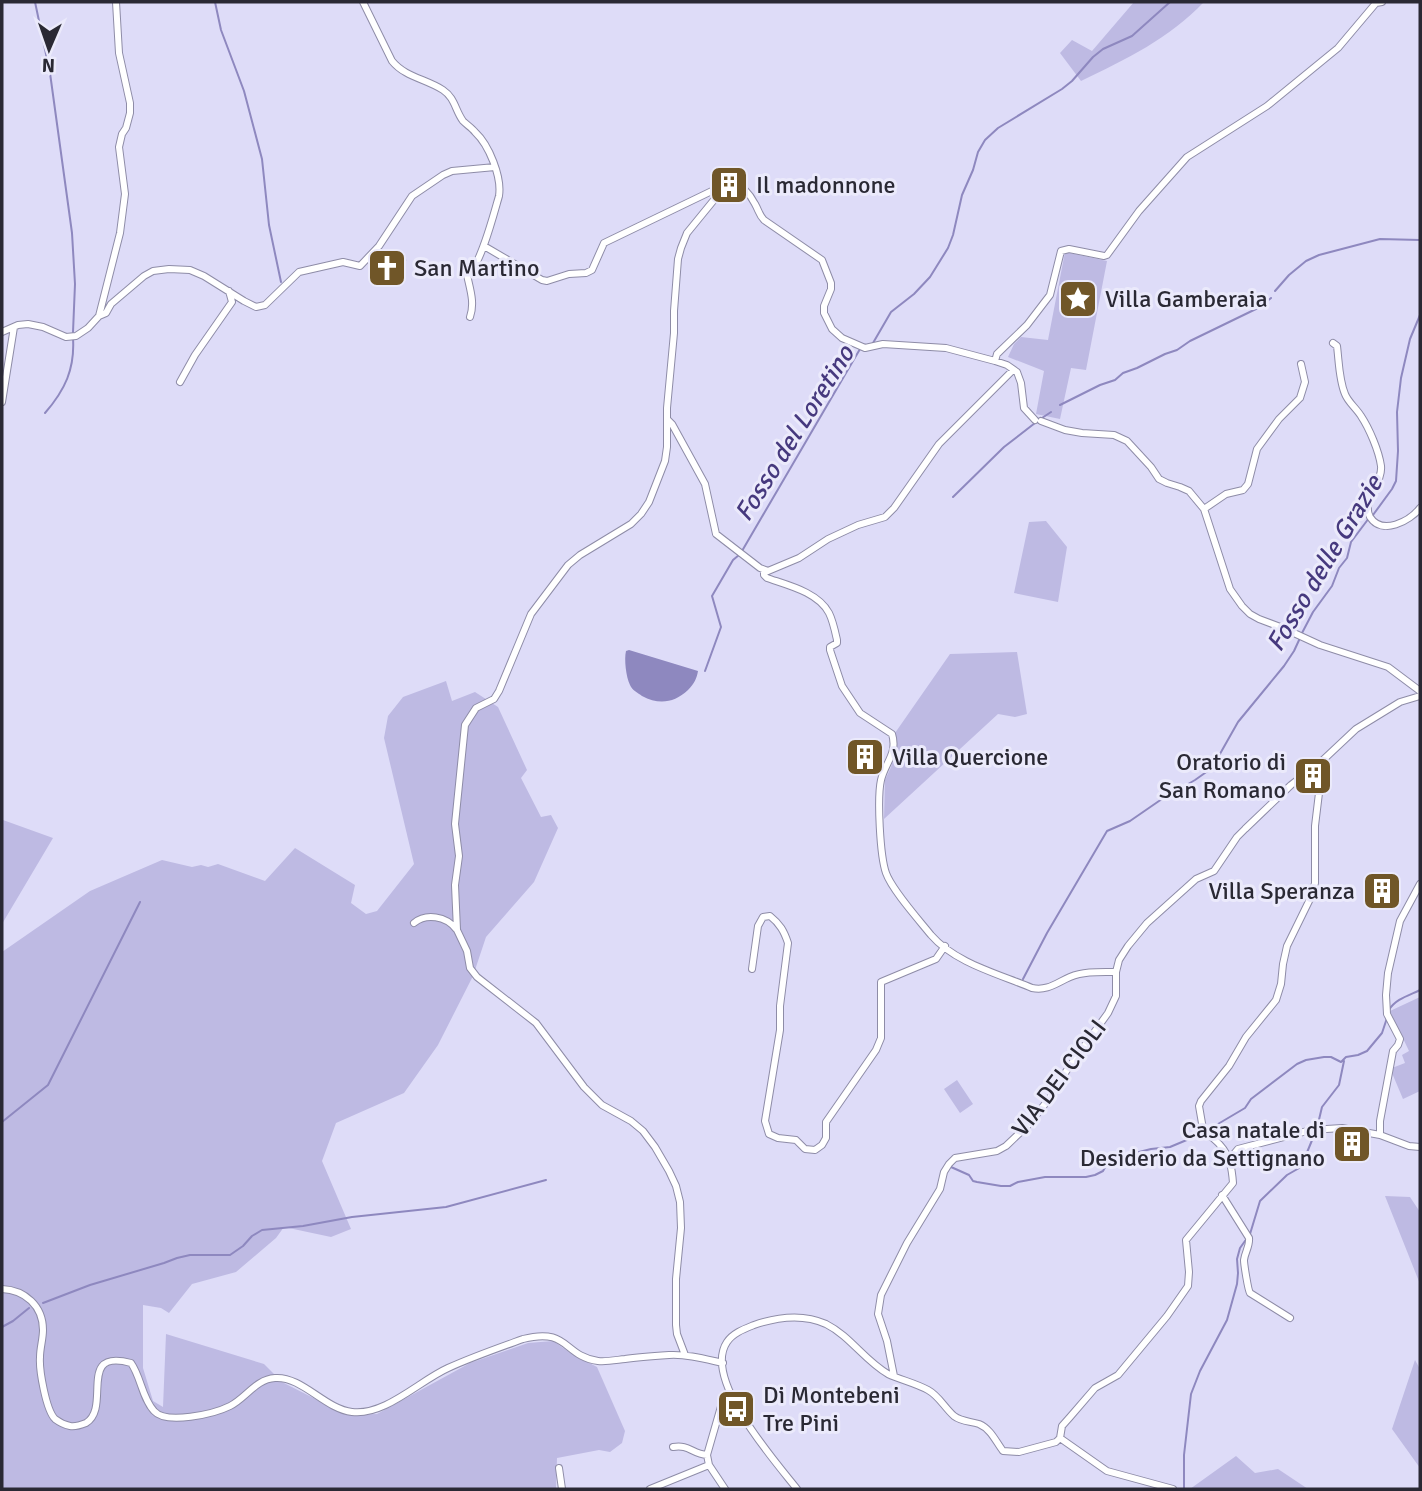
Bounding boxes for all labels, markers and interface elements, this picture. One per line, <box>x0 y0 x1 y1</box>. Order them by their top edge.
north arrow <box>14 14 84 84</box>
text: N <box>41 53 55 77</box>
building icon: Il madonnone <box>708 164 750 206</box>
place label: Il madonnone <box>756 170 896 200</box>
church icon: San Martino <box>366 247 408 289</box>
place label: San Martino <box>414 253 539 283</box>
place icon: Villa Gamberaia <box>1057 278 1099 320</box>
place label: Villa Gamberaia <box>1105 284 1268 314</box>
water label: Fosso del Loretino <box>728 339 862 527</box>
water label: Fosso delle Grazie <box>1260 468 1391 657</box>
building icon: Villa Quercione <box>844 736 886 778</box>
place label: Villa Quercione <box>892 742 1048 772</box>
place label: Oratorio di San Romano <box>1159 747 1286 805</box>
building icon: Oratorio di San Romano <box>1292 755 1334 797</box>
building icon: Villa Speranza <box>1361 870 1403 912</box>
place label: Villa Speranza <box>1209 876 1355 906</box>
street label: VIA DEI CIOLI <box>1005 1014 1113 1142</box>
place label: Casa natale di Desiderio da Settignano <box>1080 1115 1325 1173</box>
building icon: Casa natale di Desiderio da Settignano <box>1331 1123 1373 1165</box>
place label: Di Montebeni Tre Pini <box>763 1380 900 1438</box>
bus stop icon: Di Montebeni Tre Pini <box>715 1388 757 1430</box>

